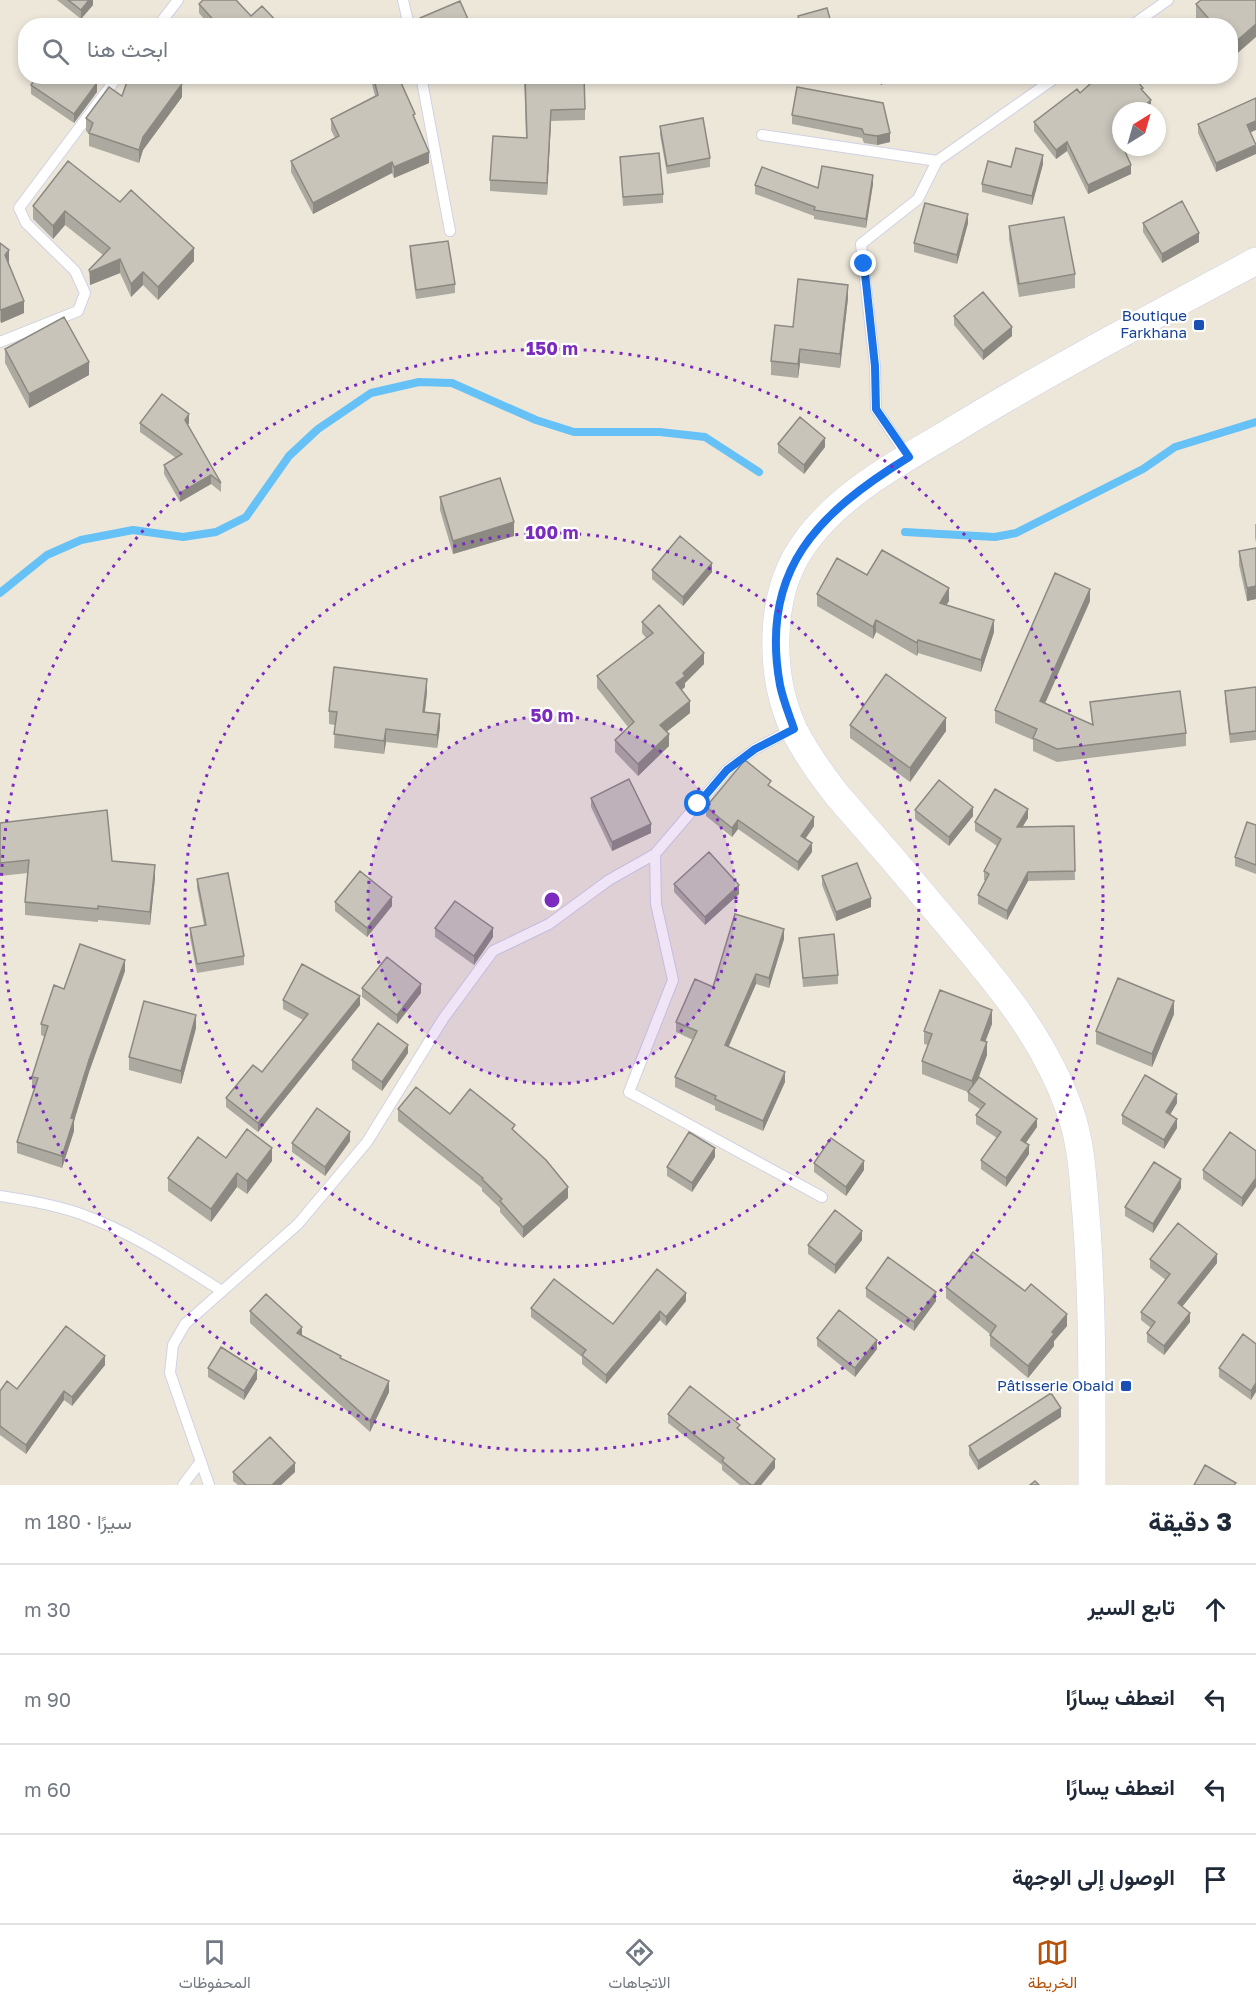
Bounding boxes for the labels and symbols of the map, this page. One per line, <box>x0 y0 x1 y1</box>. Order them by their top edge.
north arrow <box>1112 102 1166 156</box>
route end <box>850 250 876 276</box>
place label: Boutique Farkhana <box>1120 306 1187 341</box>
marker: Boutique Farkhana <box>1192 318 1206 332</box>
text: 150 m <box>526 337 578 359</box>
text: 100 m <box>526 521 578 543</box>
text: 50 m <box>531 704 573 726</box>
route start <box>684 790 710 816</box>
centre of rings <box>542 890 562 910</box>
place label: Pâtisserie Obaid <box>997 1376 1114 1394</box>
marker: Pâtisserie Obaid <box>1119 1379 1133 1393</box>

